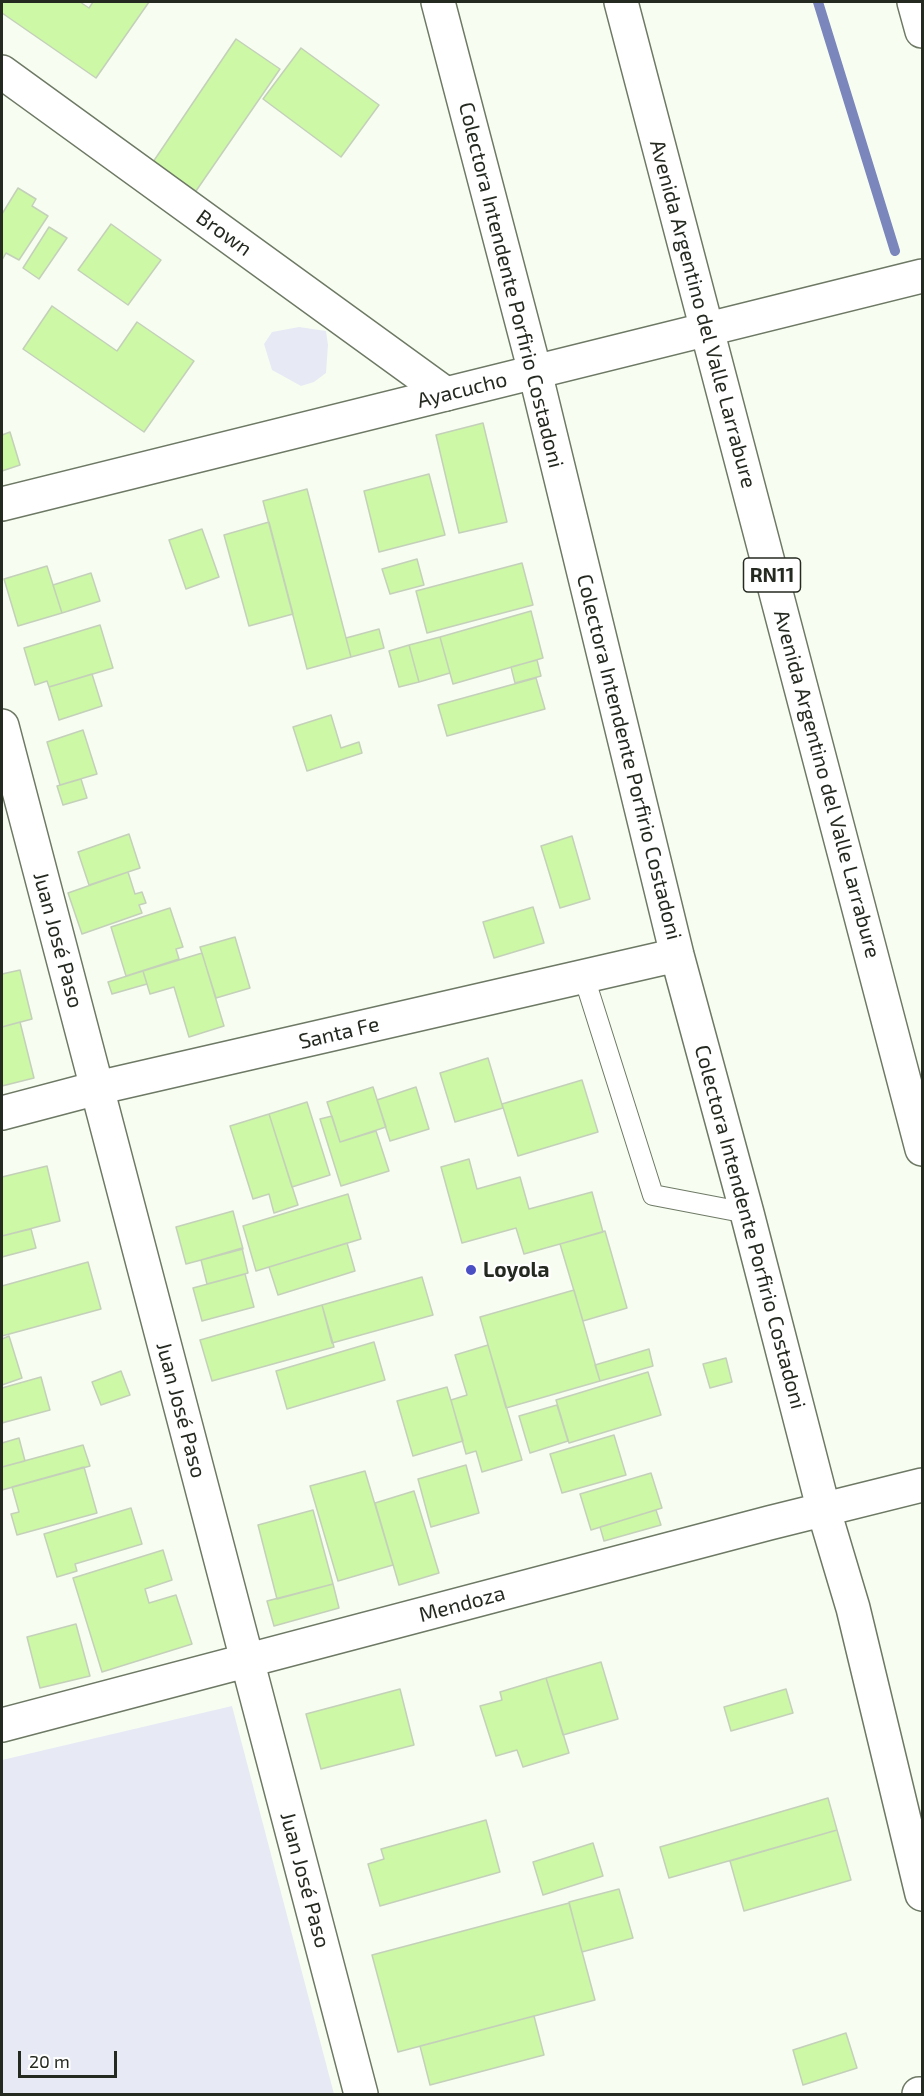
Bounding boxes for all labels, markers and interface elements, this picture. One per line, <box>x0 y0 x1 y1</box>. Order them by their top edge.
street label: Colectora Intendente Porfirio Costadoni <box>453 100 569 470</box>
street label: Avenida Argentino del Valle Larrabure <box>644 137 762 491</box>
street label: Brown <box>191 204 257 262</box>
street label: Ayacucho <box>414 367 510 413</box>
road number: RN11 <box>744 558 800 592</box>
street label: Colectora Intendente Porfirio Costadoni <box>571 572 687 942</box>
street label: Avenida Argentino del Valle Larrabure <box>768 607 886 961</box>
street label: Juan José Paso <box>28 869 88 1011</box>
street label: Santa Fe <box>296 1012 382 1054</box>
street label: Colectora Intendente Porfirio Costadoni <box>689 1042 811 1412</box>
place label: Loyola <box>483 1257 549 1283</box>
marker: Loyola <box>464 1263 478 1277</box>
street label: Juan José Paso <box>151 1339 211 1481</box>
street label: Mendoza <box>416 1580 508 1628</box>
street label: Juan José Paso <box>275 1809 335 1951</box>
scale bar <box>21 2039 120 2077</box>
text: 20 m <box>29 2050 70 2072</box>

